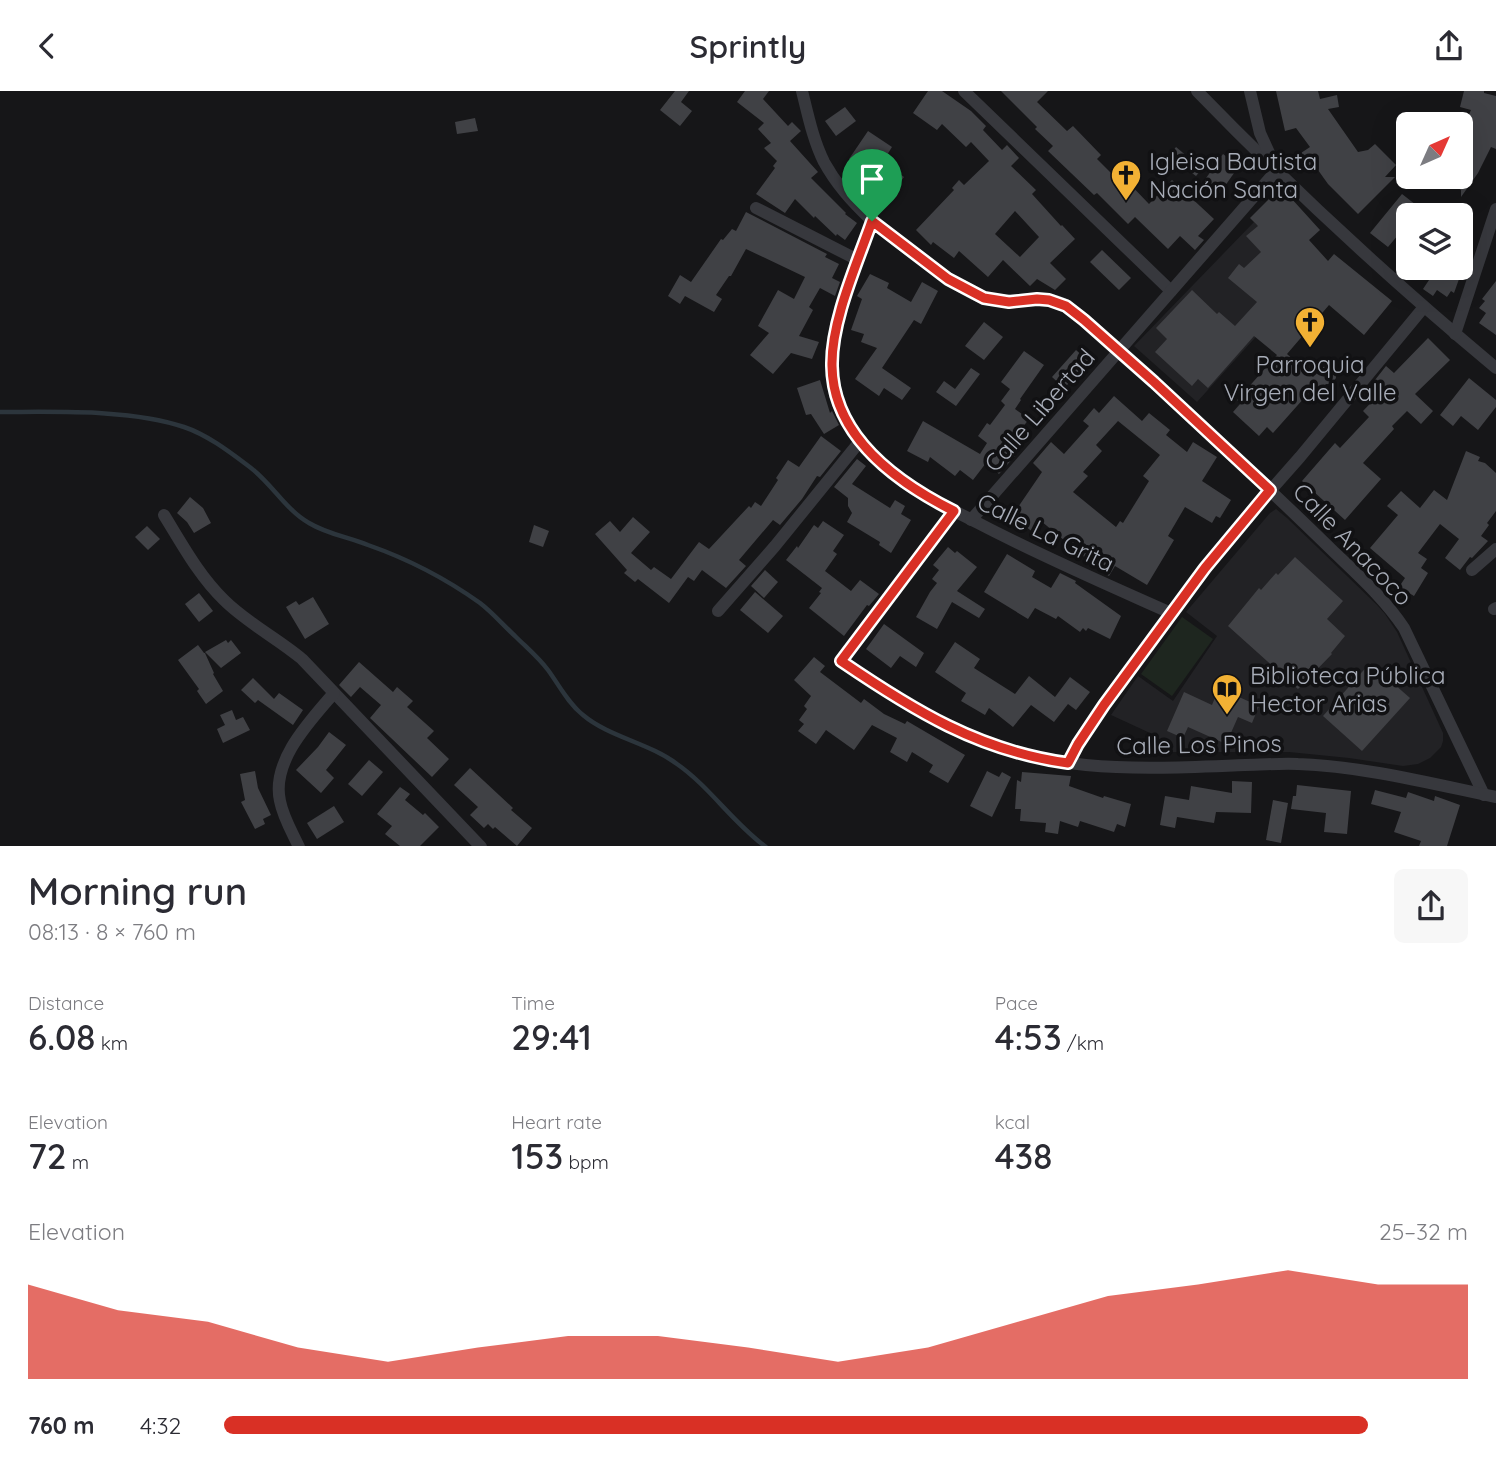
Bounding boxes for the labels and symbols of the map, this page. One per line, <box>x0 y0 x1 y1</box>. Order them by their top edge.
north arrow <box>1396 112 1474 189</box>
place label: Igleisa Bautista Nación Santa <box>1149 146 1317 204</box>
pin <box>842 149 902 221</box>
church icon: Igleisa Bautista Nación Santa <box>1109 158 1143 202</box>
church icon: Parroquia Virgen del Valle <box>1293 305 1327 349</box>
street label: Calle Libertad <box>977 342 1101 478</box>
place label: Parroquia Virgen del Valle <box>1223 349 1397 407</box>
street label: Calle Anacoco <box>1287 476 1419 612</box>
street label: Calle La Grita <box>973 486 1119 578</box>
place label: Biblioteca Pública Hector Arias <box>1250 660 1446 718</box>
library icon: Biblioteca Pública Hector Arias <box>1210 672 1244 716</box>
street label: Calle Los Pinos <box>1116 728 1282 760</box>

